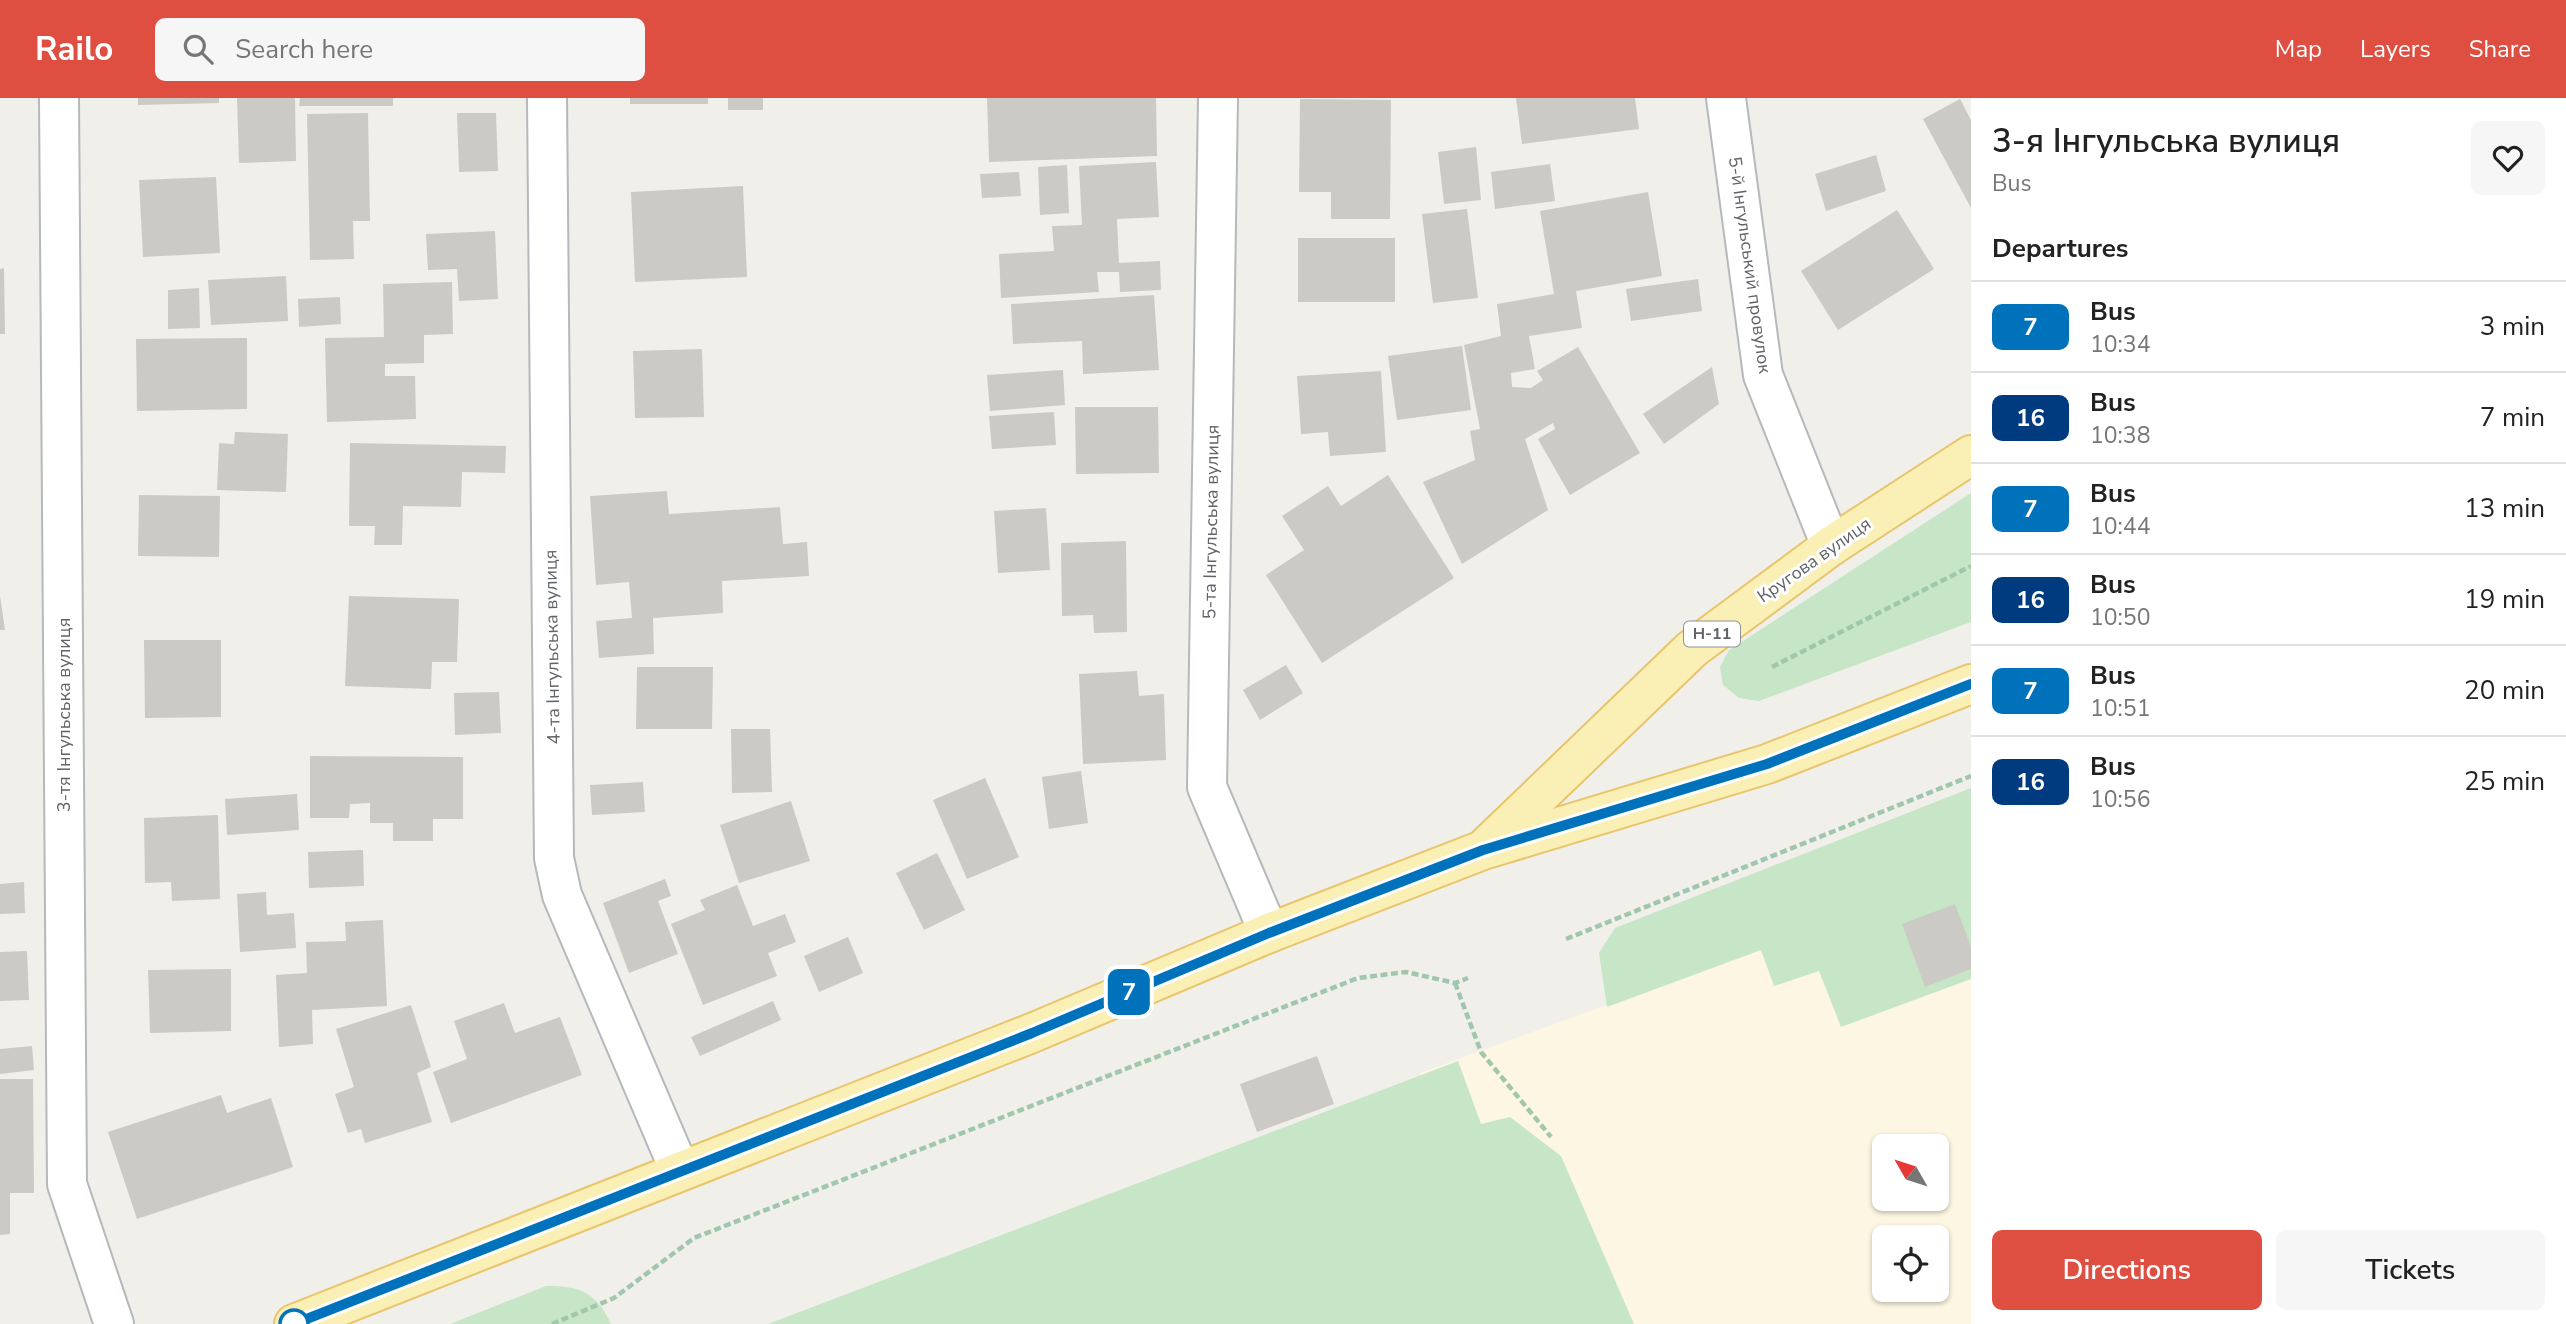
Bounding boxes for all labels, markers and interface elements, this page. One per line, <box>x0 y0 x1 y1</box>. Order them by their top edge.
search box <box>155 18 645 81</box>
text: Railo <box>35 27 113 72</box>
icon: search <box>179 30 217 68</box>
text: Search here <box>235 32 373 67</box>
text: Map <box>2275 33 2322 65</box>
text: Layers <box>2360 33 2431 65</box>
text: Share <box>2469 33 2531 65</box>
text: 3-я Інгульська вулиця <box>1992 119 2340 164</box>
button: heart <box>2471 121 2545 195</box>
street label: 5-й Інгульський провулок <box>1723 155 1777 376</box>
text: Bus <box>1992 168 2032 199</box>
text: Departures <box>1992 231 2128 266</box>
text: Bus <box>2090 294 2136 329</box>
text: 3 min <box>2480 309 2545 344</box>
text: 7 <box>2023 311 2038 343</box>
text: 10:34 <box>2090 329 2150 360</box>
text: Bus <box>2090 385 2136 420</box>
text: 7 min <box>2480 400 2545 435</box>
text: 16 <box>2016 402 2045 434</box>
text: 10:38 <box>2090 420 2150 451</box>
street label: 5-та Інгульська вулиця <box>1197 424 1225 620</box>
text: Bus <box>2090 476 2136 511</box>
text: 13 min <box>2464 491 2545 526</box>
text: 7 <box>2023 493 2038 525</box>
text: 10:44 <box>2090 511 2150 542</box>
street label: Кругова вулиця <box>1752 512 1876 608</box>
street label: 4-та Інгульська вулиця <box>538 549 566 745</box>
text: Bus <box>2090 567 2136 602</box>
text: 19 min <box>2464 582 2545 617</box>
text: 16 <box>2016 584 2045 616</box>
text: 10:50 <box>2090 602 2150 633</box>
street label: 3-тя Інгульська вулиця <box>52 618 76 812</box>
road number: Н-11 <box>1684 622 1740 646</box>
text: Bus <box>2090 658 2136 693</box>
text: 20 min <box>2464 673 2545 708</box>
text: 7 <box>2023 675 2038 707</box>
text: 10:51 <box>2090 693 2150 724</box>
text: Bus <box>2090 749 2136 784</box>
text: 25 min <box>2464 764 2545 799</box>
text: 16 <box>2016 766 2045 798</box>
text: 10:56 <box>2090 784 2150 815</box>
line badge: 7 <box>1106 969 1152 1015</box>
text: 7 <box>1122 976 1136 1008</box>
north arrow <box>1872 1134 1950 1211</box>
map controls <box>1872 1134 1949 1302</box>
button: locate <box>1872 1225 1949 1302</box>
button: Directions <box>1992 1230 2262 1310</box>
button: Tickets <box>2276 1230 2545 1310</box>
unlabelled marker <box>279 1309 309 1324</box>

